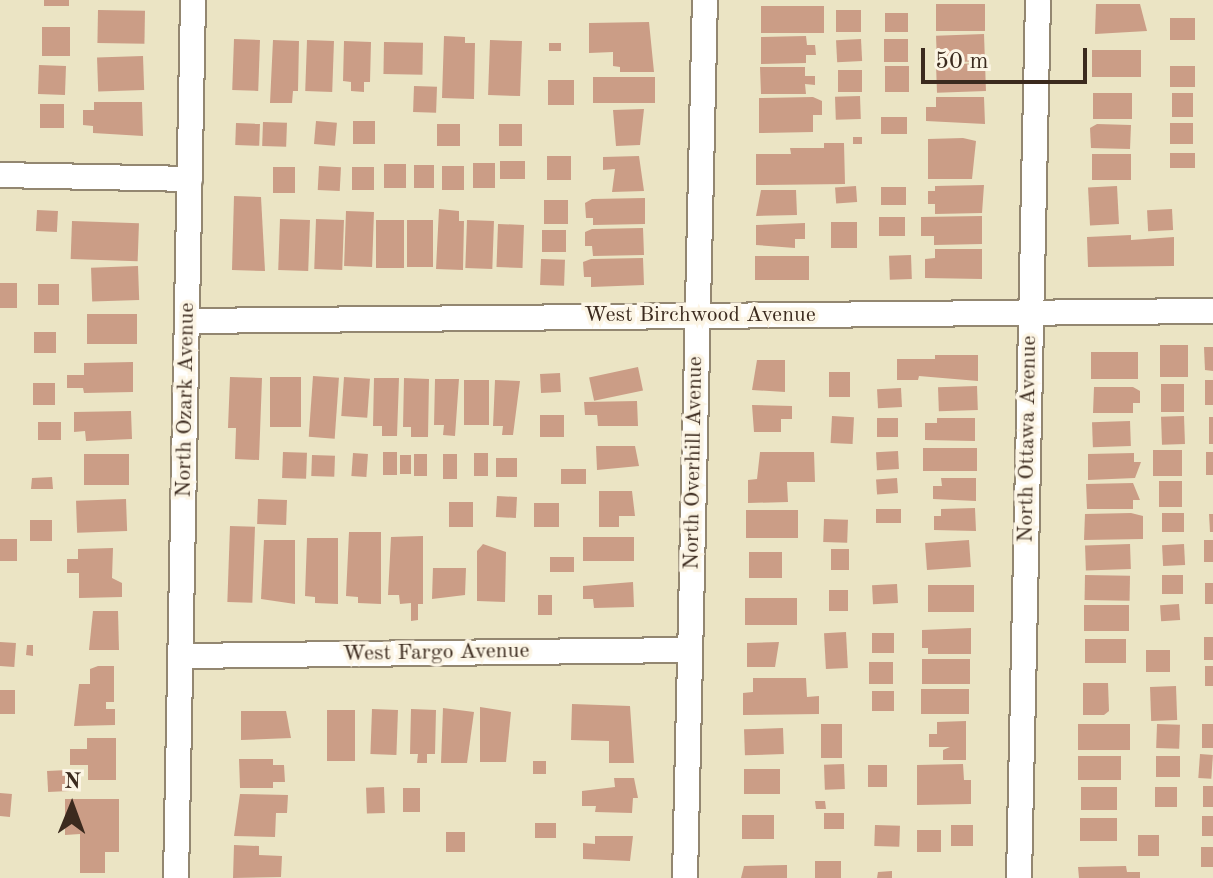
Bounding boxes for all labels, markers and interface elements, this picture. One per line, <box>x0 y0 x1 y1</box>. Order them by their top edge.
scale bar <box>925 32 1091 82</box>
text: 50 m <box>935 50 989 74</box>
street label: North Ozark Avenue <box>171 302 201 498</box>
street label: West Birchwood Avenue <box>584 303 816 329</box>
street label: North Ottawa Avenue <box>1013 335 1043 543</box>
street label: North Overhill Avenue <box>679 356 709 570</box>
street label: West Fargo Avenue <box>342 638 530 668</box>
north arrow <box>32 766 112 846</box>
text: N <box>64 771 81 793</box>

